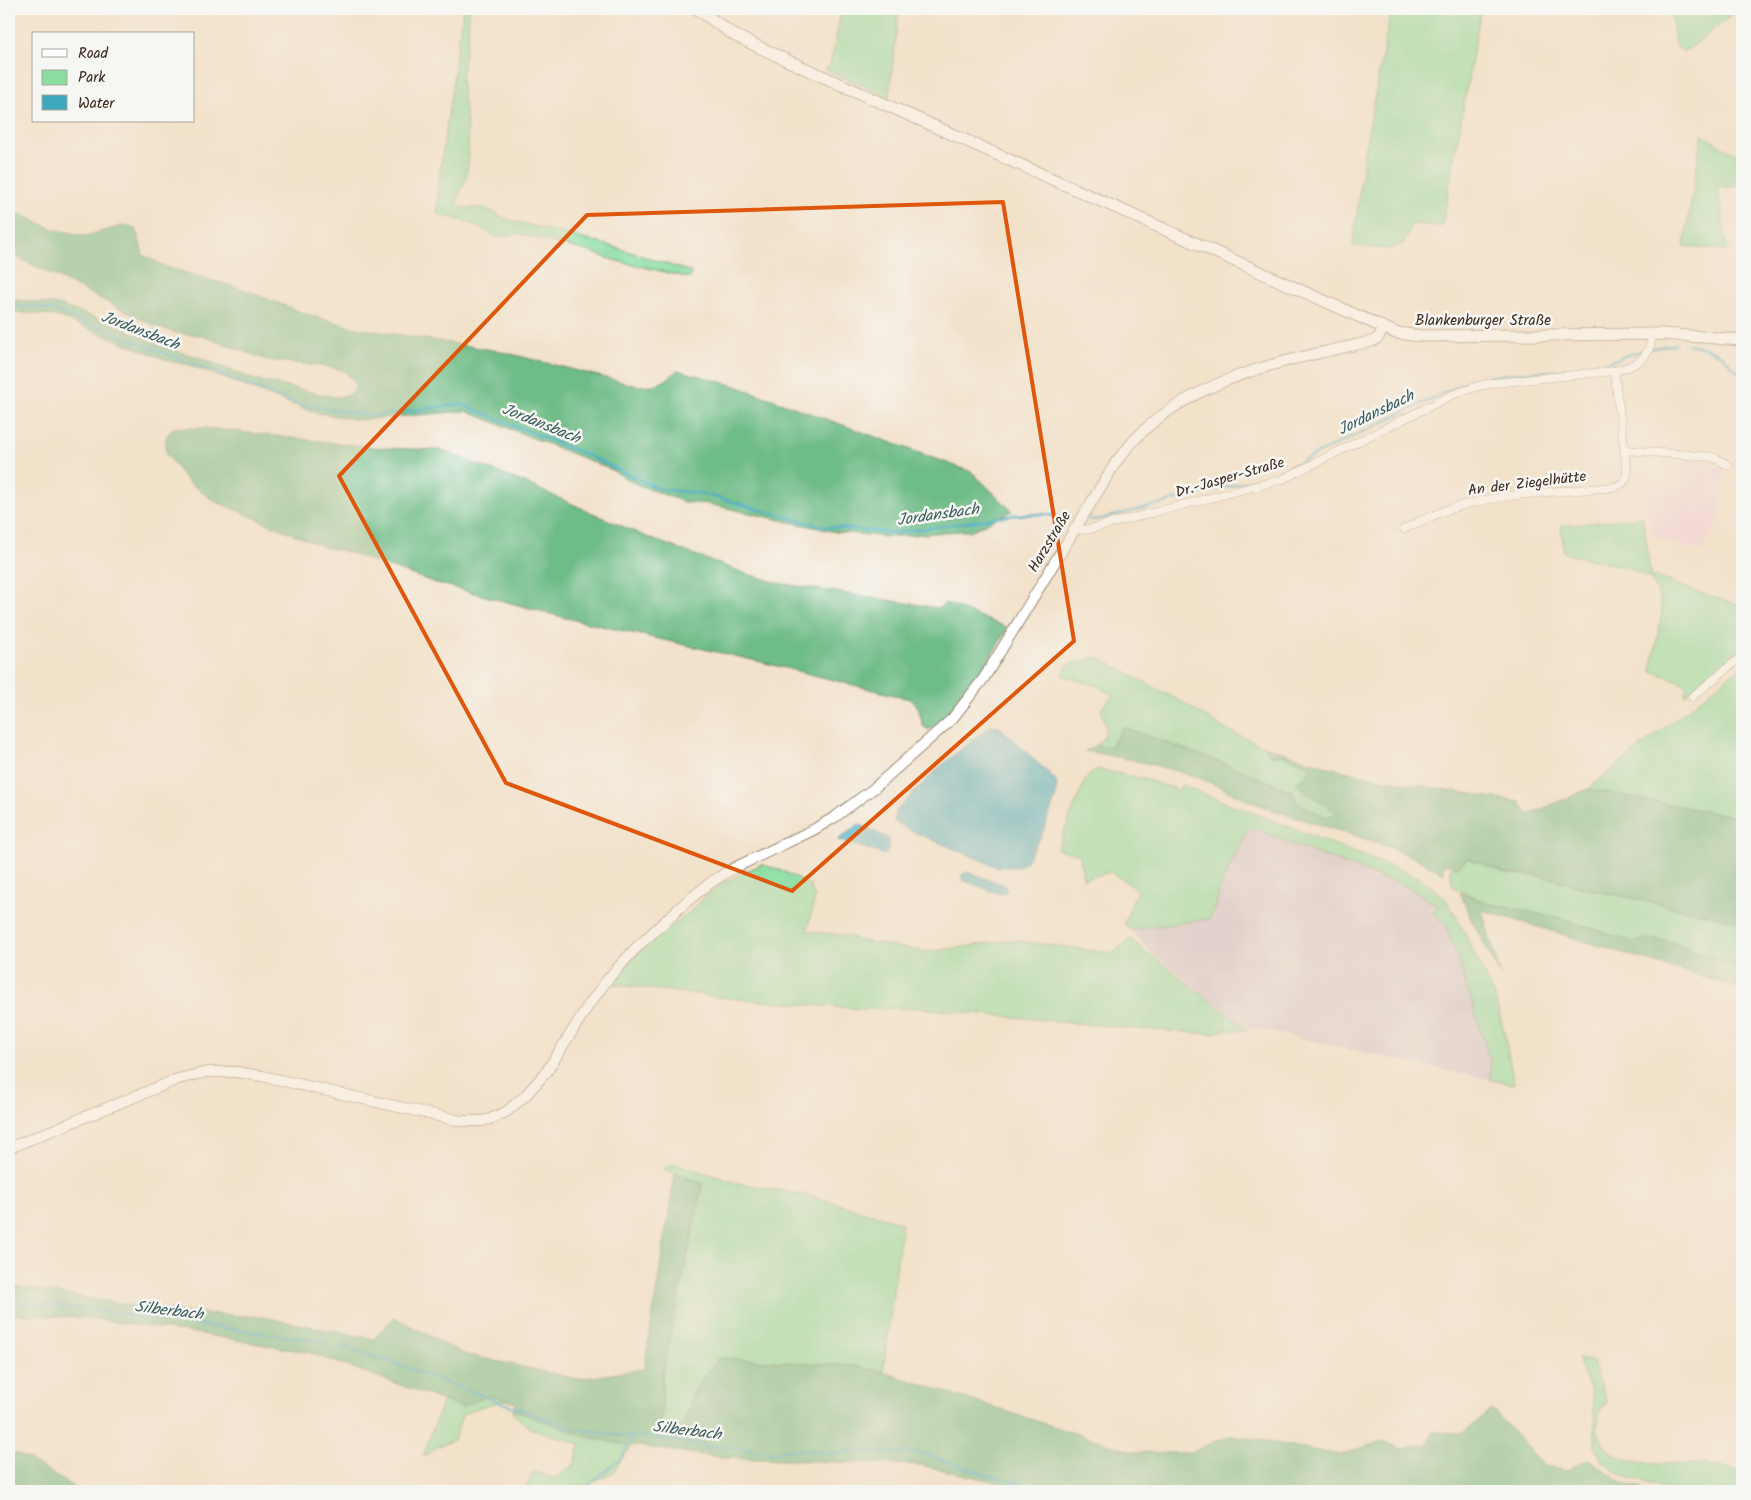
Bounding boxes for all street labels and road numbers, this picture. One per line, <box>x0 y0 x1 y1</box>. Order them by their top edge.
street label: Blankenburger Straße <box>1415 309 1551 333</box>
street label: Dr.-Jasper-Straße <box>1173 451 1288 505</box>
street label: An der Ziegelhütte <box>1466 465 1588 503</box>
street label: Harzstraße <box>1022 506 1078 577</box>

